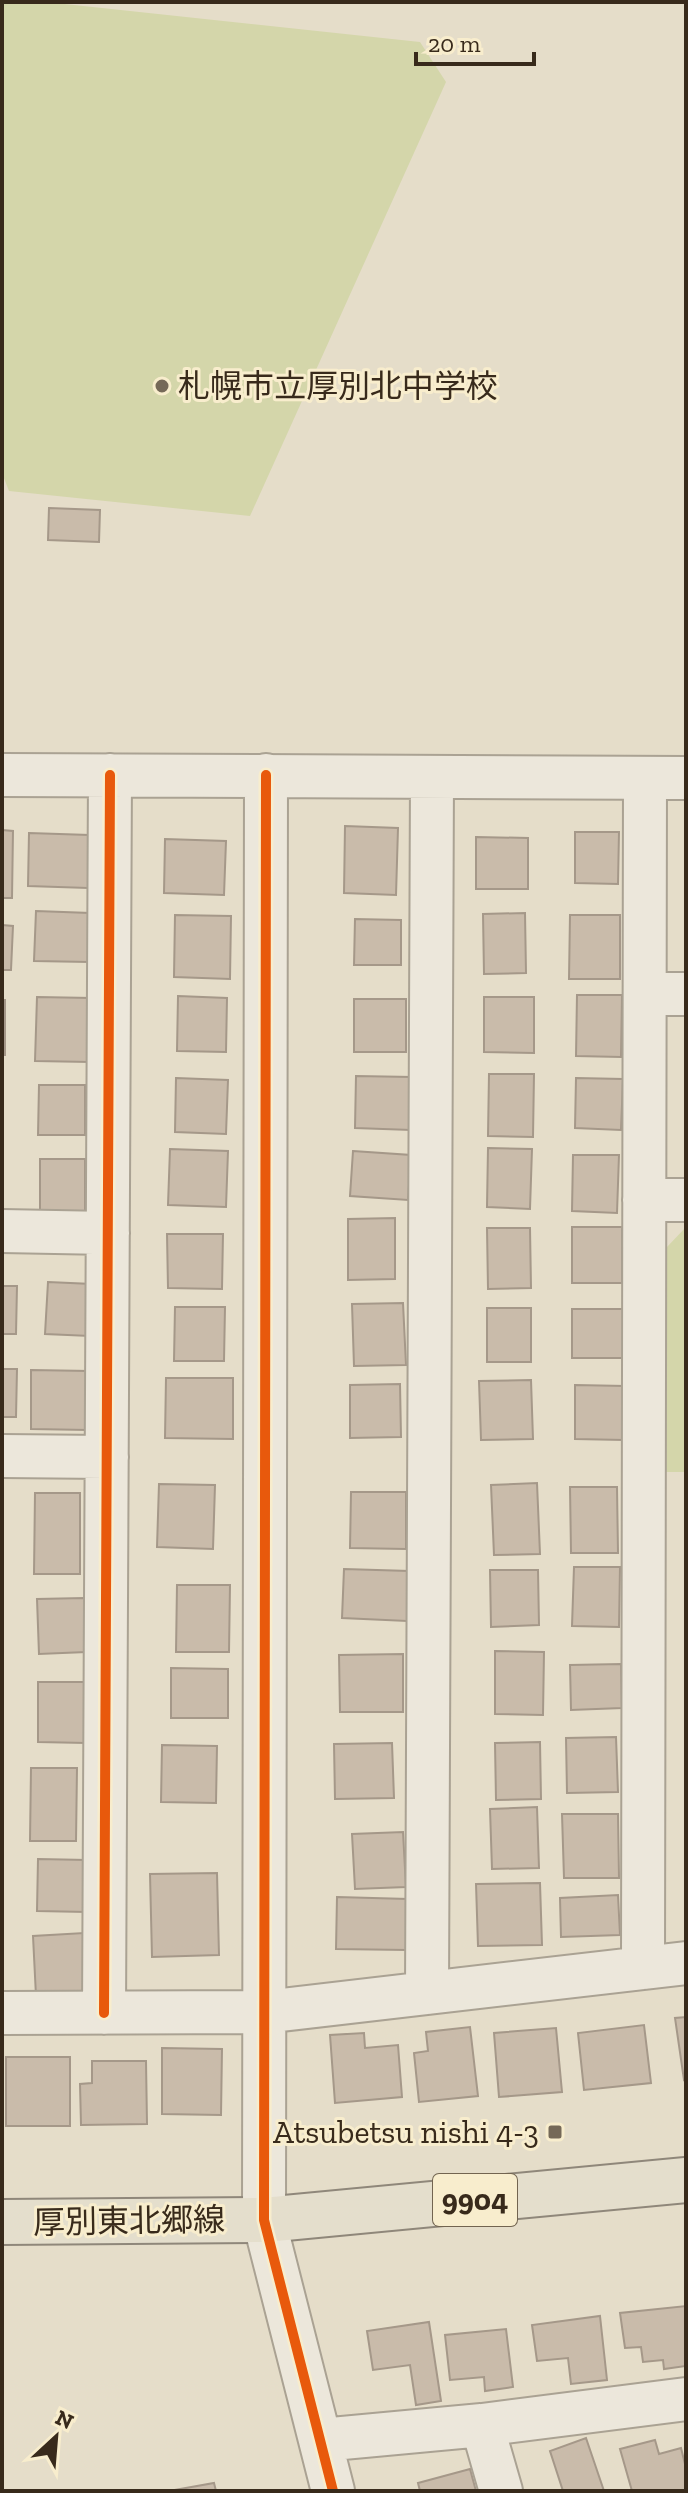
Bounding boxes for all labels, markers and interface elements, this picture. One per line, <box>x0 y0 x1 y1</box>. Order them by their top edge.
scale bar <box>416 16 534 66</box>
text: 20 m <box>428 29 481 58</box>
place label: 札幌市立厚別北中学校 <box>178 367 498 405</box>
marker: 札幌市立厚別北中学校 <box>153 377 171 395</box>
place label: Atsubetsu nishi 4-3 <box>273 2113 539 2151</box>
marker: Atsubetsu nishi 4-3 <box>546 2123 564 2141</box>
road number: 9904 <box>433 2174 517 2226</box>
street label: 厚別東北郷線 <box>33 2200 225 2242</box>
north arrow <box>16 2397 96 2477</box>
text: N <box>51 2404 78 2435</box>

